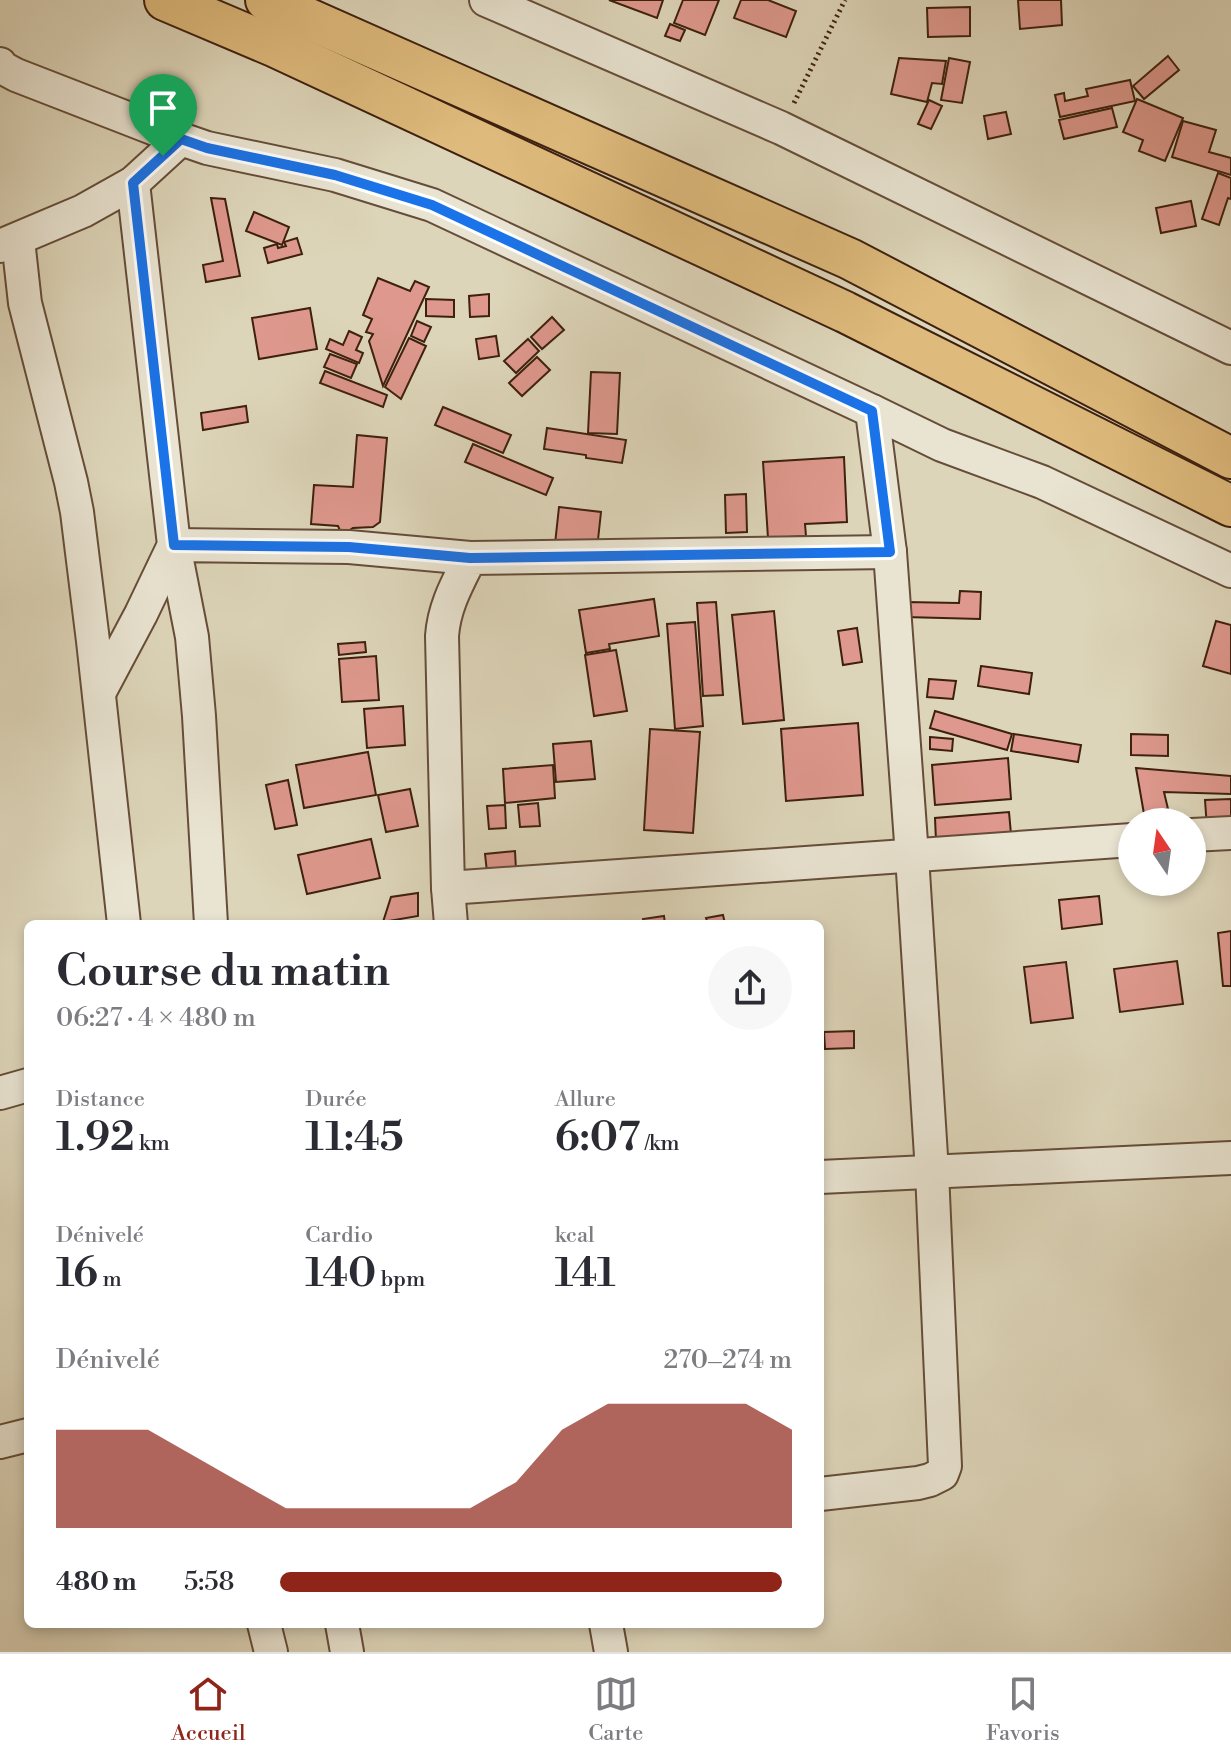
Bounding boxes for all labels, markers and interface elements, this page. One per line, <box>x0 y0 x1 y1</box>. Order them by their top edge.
pin <box>129 74 197 156</box>
icon: arrive <box>141 86 185 130</box>
north arrow <box>1118 808 1206 896</box>
map controls <box>1118 808 1206 896</box>
text: Course du matin <box>56 944 390 999</box>
button: share <box>708 946 792 1030</box>
text: 06:27 · 4 × 480 m <box>56 1002 256 1034</box>
text: Distance <box>56 1086 145 1113</box>
text: Durée <box>305 1086 367 1113</box>
text: Allure <box>555 1086 616 1113</box>
text: 1.92 <box>56 1113 134 1163</box>
text: 11:45 <box>305 1113 404 1163</box>
text: 6:07 <box>555 1113 640 1163</box>
text: km <box>134 1130 170 1157</box>
text: /km <box>640 1130 680 1157</box>
text: Dénivelé <box>56 1222 144 1249</box>
text: Cardio <box>305 1222 373 1249</box>
text: kcal <box>555 1222 595 1249</box>
text: 16 <box>56 1249 98 1299</box>
text: 140 <box>305 1249 376 1299</box>
text: 141 <box>555 1249 616 1299</box>
text: m <box>98 1266 122 1293</box>
text: bpm <box>376 1266 425 1293</box>
text: Dénivelé <box>56 1344 160 1376</box>
text: 270–274 m <box>664 1344 792 1376</box>
text: 480 m <box>56 1566 137 1598</box>
text: 5:58 <box>184 1566 234 1598</box>
tab: Accueil <box>171 1672 245 1747</box>
tab: Carte <box>588 1672 643 1747</box>
tab: Favoris <box>986 1672 1060 1747</box>

